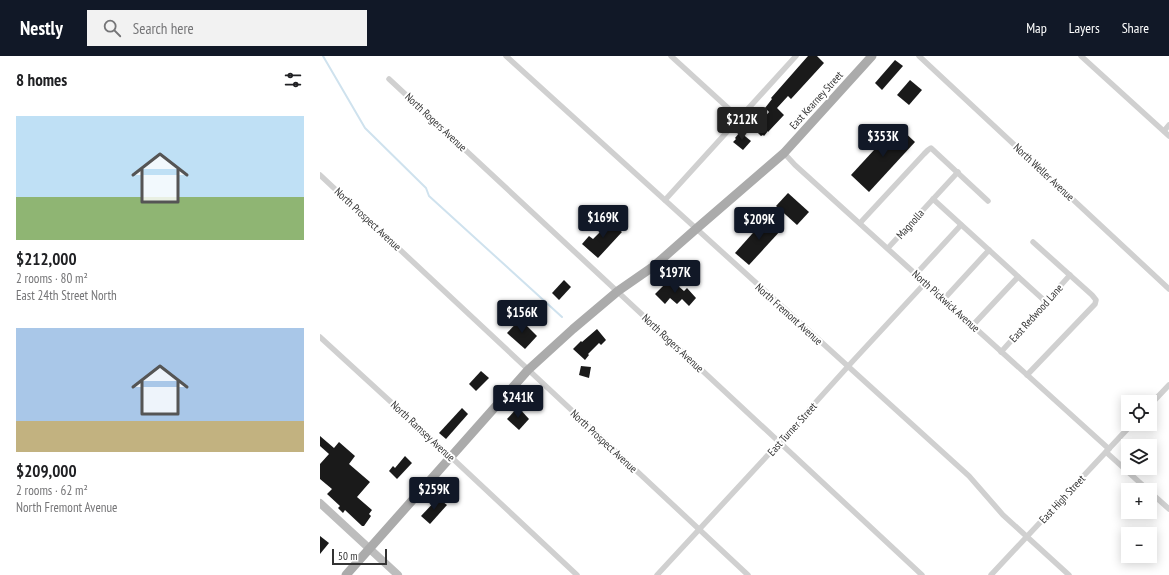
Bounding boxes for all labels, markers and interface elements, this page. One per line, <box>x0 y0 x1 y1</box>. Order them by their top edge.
search box <box>87 10 367 46</box>
text: Nestly <box>20 16 63 40</box>
icon: search <box>101 17 123 39</box>
text: Search here <box>133 19 194 38</box>
text: Map <box>1026 19 1047 37</box>
text: Layers <box>1069 19 1100 37</box>
text: Share <box>1122 19 1149 37</box>
street label: East Kearney Street <box>786 68 846 132</box>
text: 8 homes <box>16 69 67 91</box>
icon: filters <box>282 69 304 91</box>
street label: North Rogers Avenue <box>402 90 470 155</box>
pin: $212K <box>714 107 770 141</box>
text: $212K <box>726 111 758 128</box>
pin: $353K <box>855 124 911 158</box>
text: $353K <box>867 128 899 145</box>
street label: North Weller Avenue <box>1011 140 1078 204</box>
icon: home <box>124 142 196 214</box>
street label: North Prospect Avenue <box>332 184 405 254</box>
pin: $169K <box>575 205 631 239</box>
street label: Magnolla <box>893 206 927 242</box>
pin: $209K <box>731 207 787 241</box>
text: $169K <box>587 209 619 226</box>
text: $209K <box>743 211 775 228</box>
text: $212,000 <box>16 248 77 270</box>
pin: $197K <box>647 260 703 294</box>
text: $197K <box>659 264 691 281</box>
street label: North Pickwick Avenue <box>909 267 983 335</box>
text: 2 rooms · 80 m² <box>16 270 88 287</box>
street label: North Fremont Avenue <box>752 280 826 348</box>
street label: East Redwood Lane <box>1006 281 1066 345</box>
text: East 24th Street North <box>16 287 117 304</box>
pin: $156K <box>494 300 550 334</box>
text: $156K <box>506 304 538 321</box>
street label: North Rogers Avenue <box>639 311 707 376</box>
icon: home <box>124 354 196 426</box>
pin: $241K <box>490 385 546 419</box>
text: $241K <box>502 389 534 406</box>
map controls <box>1121 395 1157 563</box>
button: locate <box>1121 395 1157 431</box>
street label: North Ramsey Avenue <box>388 398 458 465</box>
street label: East Turner Street <box>764 399 820 459</box>
street label: North Prospect Avenue <box>568 406 641 476</box>
button: layers <box>1121 439 1157 475</box>
text: $209,000 <box>16 460 77 482</box>
street label: East High Street <box>1036 472 1088 526</box>
pin: $259K <box>406 477 462 511</box>
text: $259K <box>418 481 450 498</box>
text: 2 rooms · 62 m² <box>16 482 88 499</box>
button: + <box>1121 483 1157 519</box>
text: North Fremont Avenue <box>16 499 117 516</box>
button: − <box>1121 527 1157 563</box>
scale bar <box>332 547 387 566</box>
text: 50 m <box>338 549 357 563</box>

